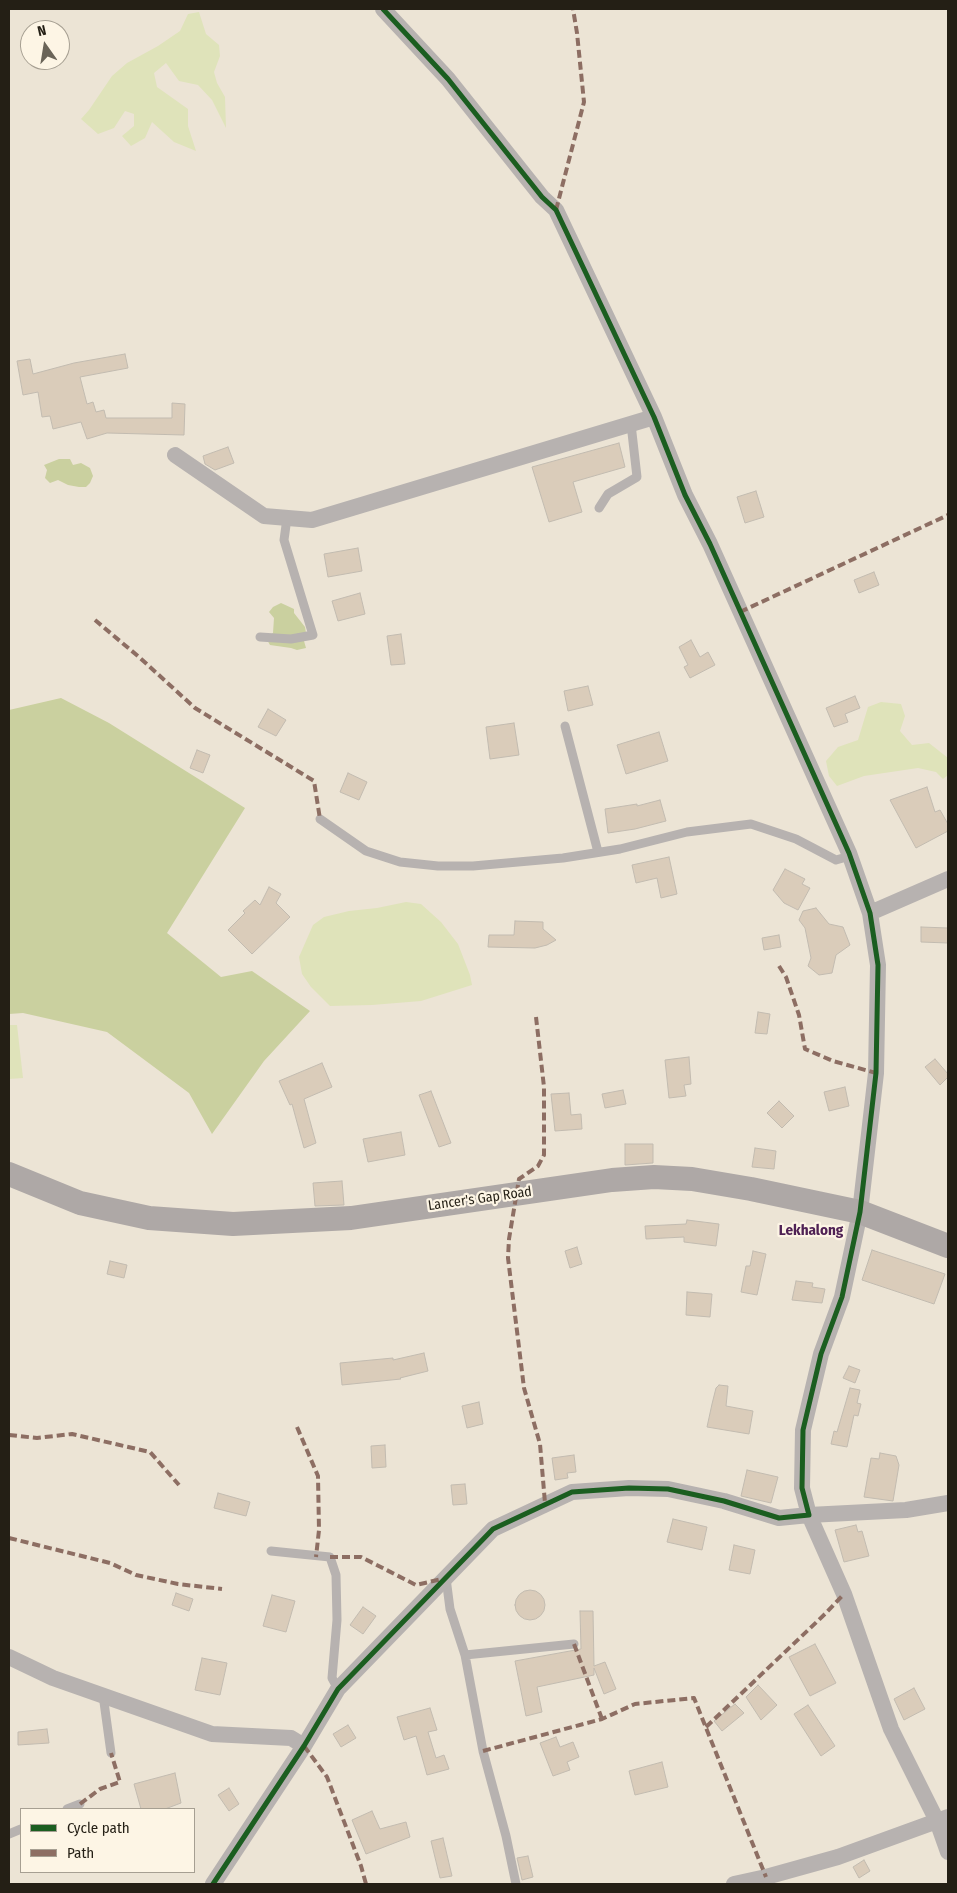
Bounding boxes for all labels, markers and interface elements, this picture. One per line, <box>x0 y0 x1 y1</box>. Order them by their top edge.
north arrow <box>20 20 70 70</box>
text: N <box>36 22 48 40</box>
street label: Lancer's Gap Road <box>427 1183 533 1215</box>
district label: Lekhalong <box>779 1222 843 1240</box>
legend <box>20 1808 195 1873</box>
text: Cycle path <box>67 1819 130 1837</box>
text: Path <box>67 1844 94 1862</box>

